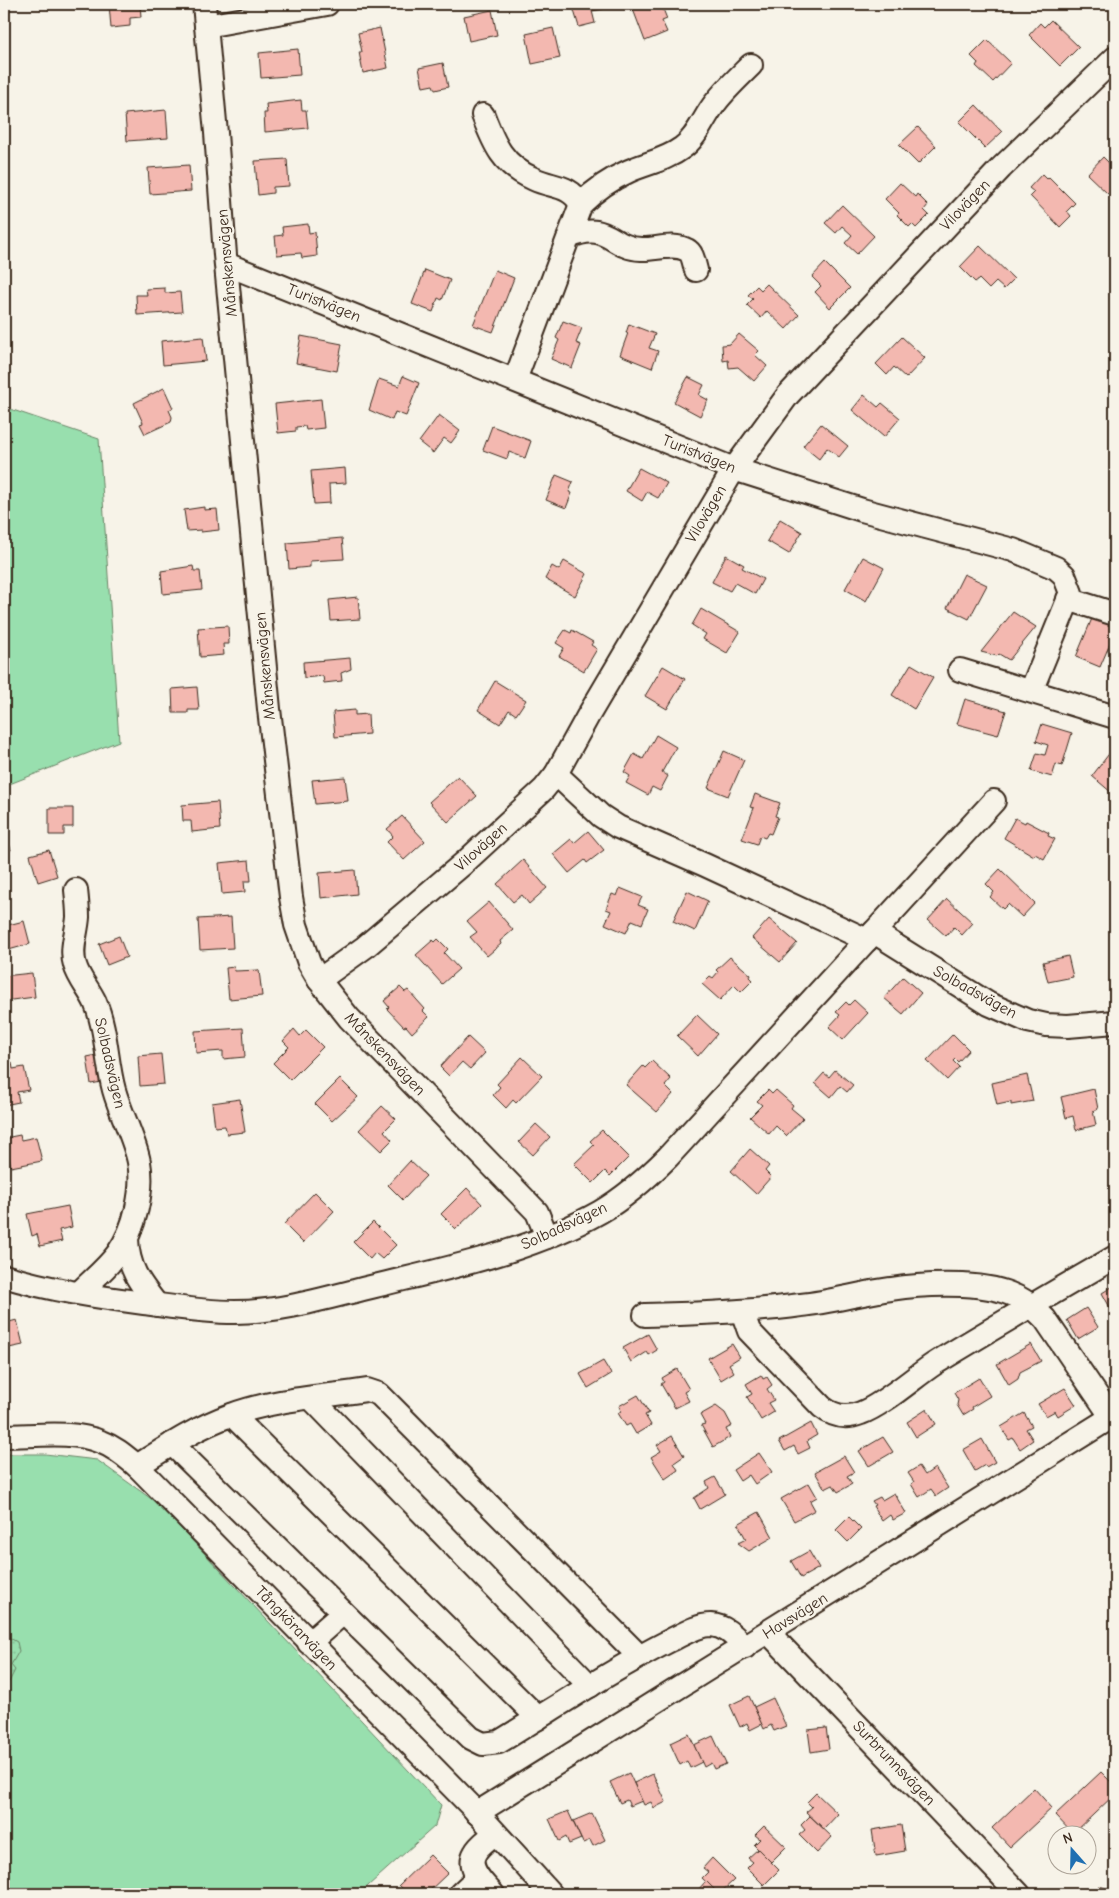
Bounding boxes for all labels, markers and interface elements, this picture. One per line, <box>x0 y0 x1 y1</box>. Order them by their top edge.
street label: Vilovägen <box>936 176 994 234</box>
street label: Månskensvägen <box>213 208 241 318</box>
street label: Turistvägen <box>285 280 363 326</box>
street label: Turistvägen <box>660 431 738 477</box>
street label: Vilovägen <box>682 482 730 546</box>
street label: Månskensvägen <box>251 611 279 721</box>
street label: Vilovägen <box>451 819 511 875</box>
street label: Solbadsvägen <box>930 962 1020 1022</box>
street label: Månskensvägen <box>341 1009 429 1099</box>
street label: Solbadsvägen <box>91 1016 129 1110</box>
street label: Solbadsvägen <box>518 1198 610 1254</box>
street label: Tångkörarvägen <box>251 1582 341 1674</box>
street label: Havsvägen <box>759 1589 831 1643</box>
street label: Surbrunnsvägen <box>849 1717 939 1809</box>
north arrow <box>1046 1826 1096 1876</box>
text: N <box>1061 1829 1075 1848</box>

